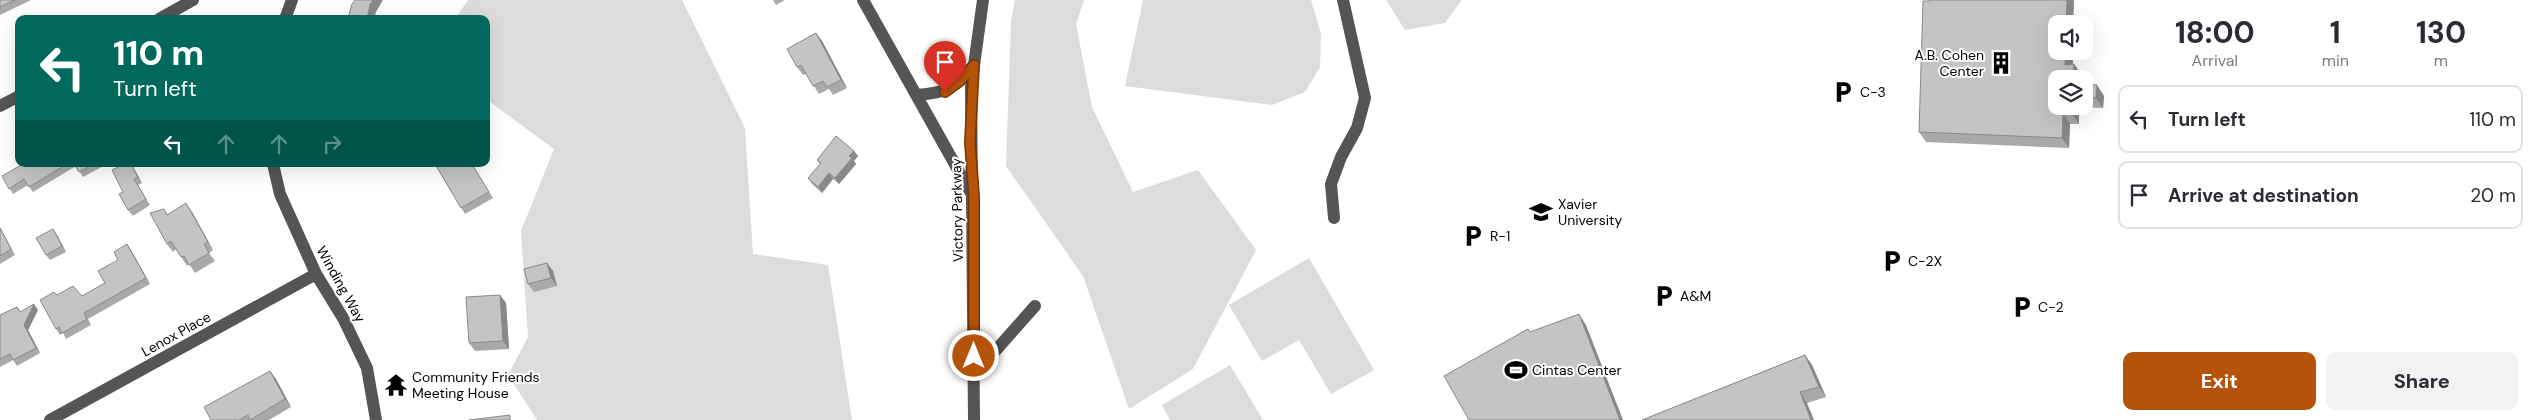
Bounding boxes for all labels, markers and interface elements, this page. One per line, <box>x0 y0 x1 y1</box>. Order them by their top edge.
text: 18:00 <box>2175 13 2255 52</box>
text: 1 <box>2330 13 2341 52</box>
text: 130 <box>2416 13 2466 52</box>
map controls <box>2048 15 2093 115</box>
button: sound <box>2048 15 2093 60</box>
text: 110 m <box>113 30 204 76</box>
icon: left <box>30 35 95 100</box>
pin <box>924 41 966 92</box>
place label: A.B. Cohen Center <box>1915 46 1984 80</box>
icon: arrive <box>931 48 959 76</box>
building icon: A.B. Cohen Center <box>1988 50 2014 76</box>
text: Arrival <box>2192 50 2238 71</box>
text: min <box>2322 50 2349 71</box>
text: m <box>2434 50 2448 71</box>
button: layers <box>2048 70 2093 115</box>
text: Turn left <box>113 74 197 103</box>
parking icon: C-3 <box>1830 79 1856 105</box>
place label: C-3 <box>1860 83 1886 101</box>
icon: left <box>2125 105 2153 133</box>
text: Turn left <box>2168 107 2246 132</box>
text: 110 m <box>2469 107 2516 132</box>
icon: left <box>159 130 187 158</box>
icon: ahead <box>212 130 240 158</box>
icon: ahead <box>265 130 293 158</box>
icon: right <box>318 130 346 158</box>
street label: Victory Parkway <box>947 158 967 262</box>
icon: arrive <box>2125 181 2153 209</box>
text: Arrive at destination <box>2168 183 2359 208</box>
text: 20 m <box>2470 183 2516 208</box>
place label: Xavier University <box>1558 195 1623 229</box>
school or university icon: Xavier University <box>1528 199 1554 225</box>
parking icon: R-1 <box>1460 223 1486 249</box>
place label: R-1 <box>1490 227 1510 245</box>
street label: Winding Way <box>313 243 370 326</box>
parking icon: C-2X <box>1879 248 1905 274</box>
place label: C-2X <box>1908 252 1942 270</box>
parking icon: A&M <box>1651 283 1677 309</box>
place label: A&M <box>1680 287 1711 305</box>
parking icon: C-2 <box>2009 294 2035 320</box>
place label: C-2 <box>2038 298 2064 316</box>
street label: Lenox Place <box>138 308 214 360</box>
position arrow <box>947 329 999 381</box>
button: Exit <box>2123 352 2316 410</box>
button: Share <box>2326 352 2518 410</box>
sports icon: Cintas Center <box>1503 357 1529 383</box>
place label: Cintas Center <box>1532 361 1622 379</box>
place label: Community Friends Meeting House <box>412 368 540 402</box>
temple icon: Community Friends Meeting House <box>383 372 409 398</box>

